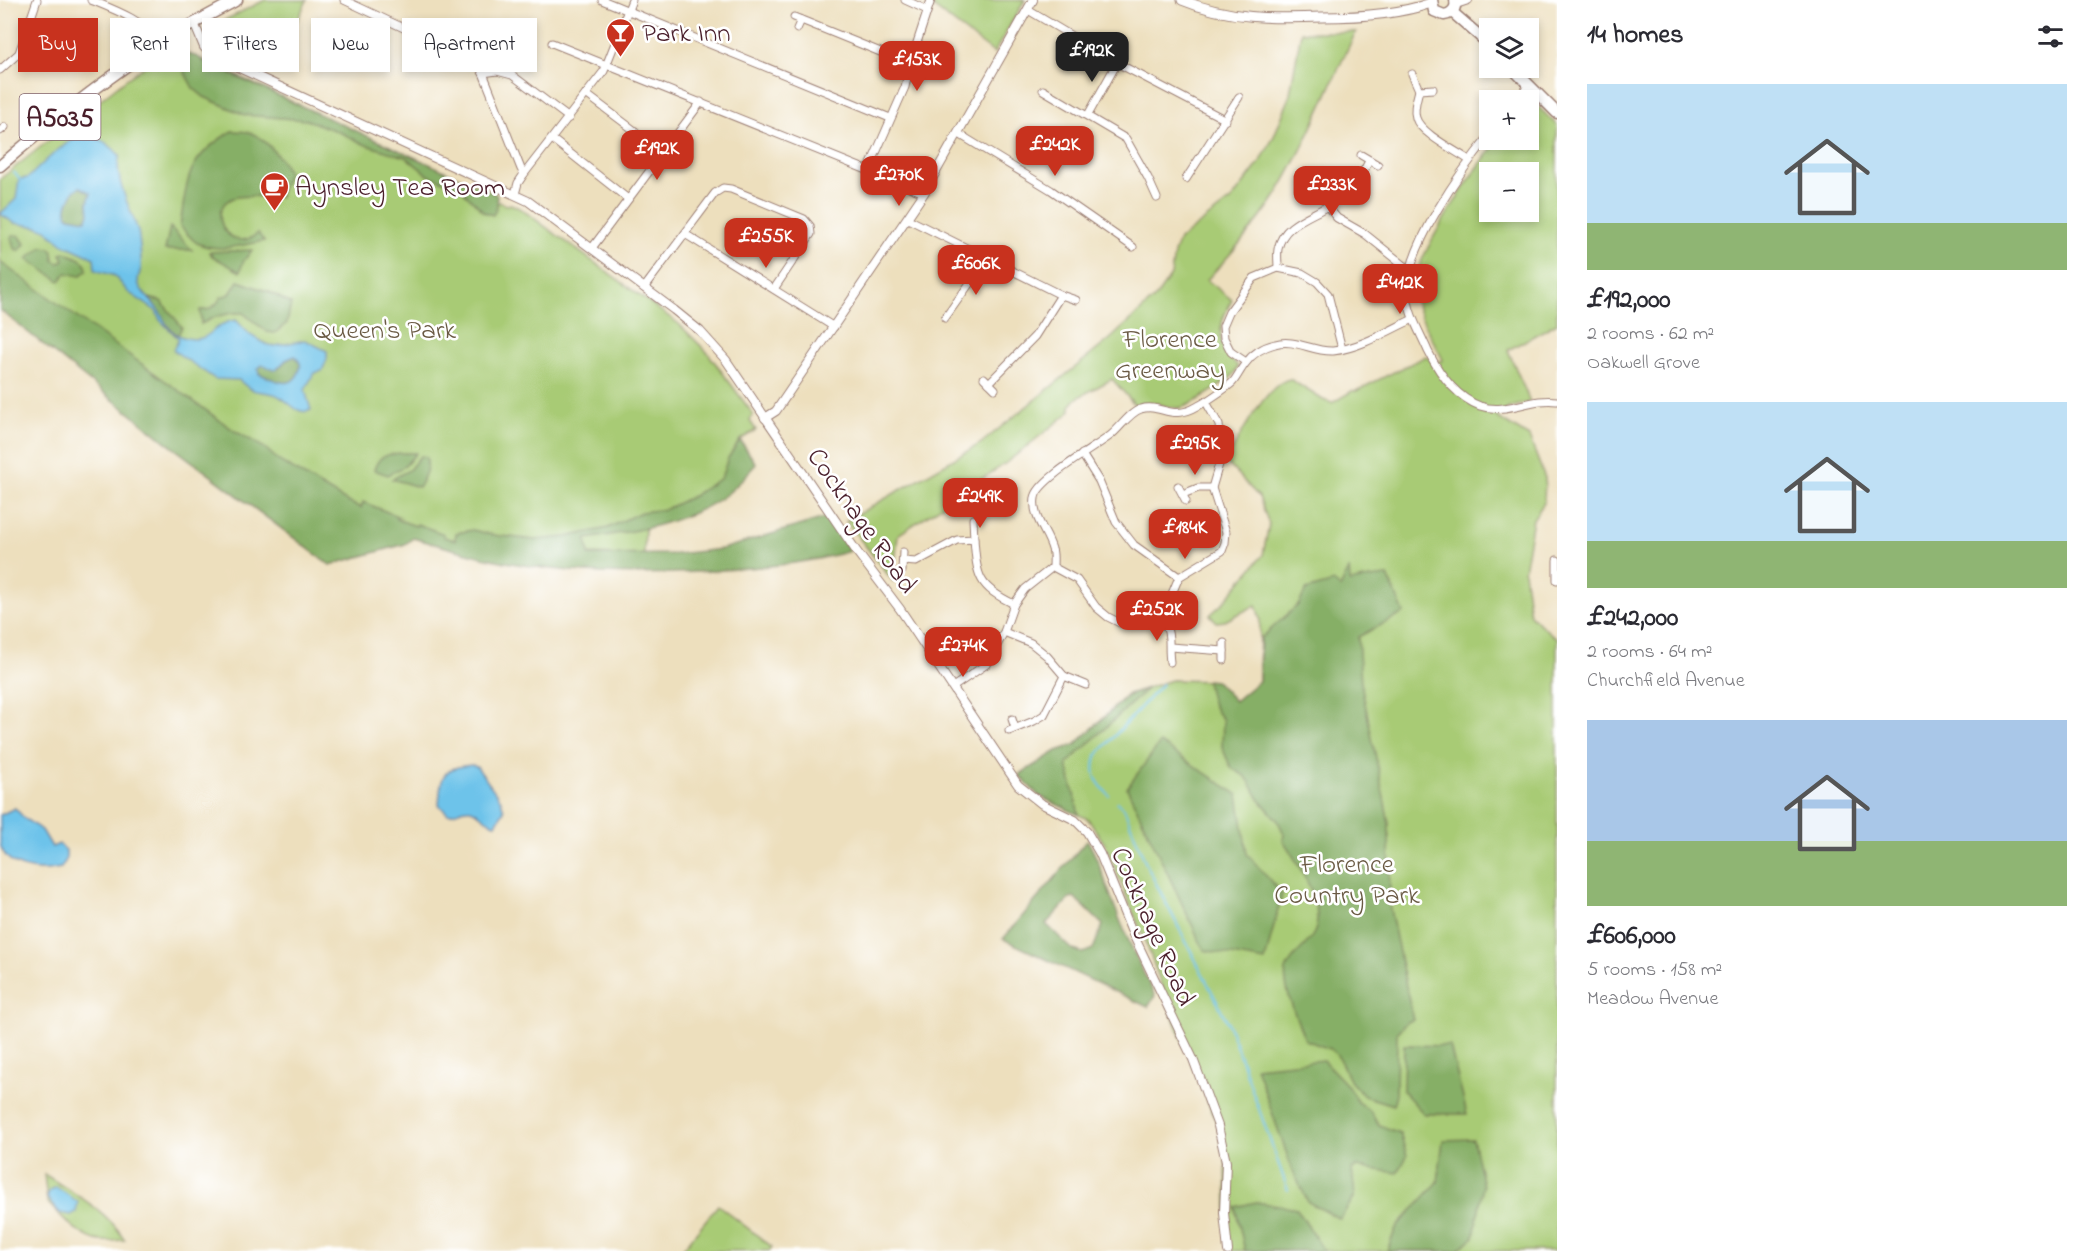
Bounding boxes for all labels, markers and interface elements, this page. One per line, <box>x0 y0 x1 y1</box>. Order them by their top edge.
place label: Park Inn <box>642 15 731 54</box>
bar icon: Park Inn <box>605 16 637 58</box>
text: 14 homes <box>1587 17 1683 55</box>
chip: Buy <box>18 18 98 72</box>
chip: Rent <box>110 18 190 72</box>
chip: Filters <box>202 18 299 72</box>
chip: New <box>311 18 390 72</box>
chip: Apartment <box>402 18 537 72</box>
map controls <box>1479 18 1539 222</box>
button: layers <box>1479 18 1539 78</box>
icon: filters <box>2034 20 2067 53</box>
pin: £192K <box>1050 32 1134 83</box>
text: £192K <box>1070 37 1114 66</box>
pin: £153K <box>875 41 959 92</box>
text: £153K <box>893 46 941 75</box>
button: + <box>1479 90 1539 150</box>
road number: A5035 <box>20 94 100 140</box>
icon: home <box>1773 123 1881 231</box>
pin: £242K <box>1013 126 1097 177</box>
pin: £192K <box>615 130 699 181</box>
text: £242K <box>1030 131 1080 160</box>
text: £192K <box>635 135 679 164</box>
pin: £270K <box>857 156 941 207</box>
text: £270K <box>874 161 924 190</box>
button: − <box>1479 162 1539 222</box>
pin: £233K <box>1290 166 1374 217</box>
place label: Aynsley Tea Room <box>295 169 505 208</box>
cafe icon: Aynsley Tea Room <box>258 170 290 212</box>
text: £233K <box>1308 171 1356 200</box>
pin: £255K <box>724 218 808 269</box>
text: £255K <box>738 223 794 252</box>
pin: £606K <box>934 245 1018 296</box>
text: £606K <box>952 250 1000 279</box>
pin: £412K <box>1358 264 1442 315</box>
text: £412K <box>1377 269 1423 298</box>
text: £192,000 <box>1587 282 1671 320</box>
park label: Queen's Park <box>314 312 456 351</box>
text: 2 rooms · 62 m² <box>1587 320 1714 349</box>
park label: Florence Greenway <box>1115 321 1225 391</box>
text: Oakwell Grove <box>1587 349 1700 378</box>
pin: £295K <box>1153 425 1237 476</box>
text: £295K <box>1170 430 1220 459</box>
street label: Cocknage Road <box>796 440 926 602</box>
icon: home <box>1773 441 1881 549</box>
pin: £249K <box>938 478 1022 529</box>
text: £249K <box>957 483 1003 512</box>
pin: £184K <box>1143 509 1227 560</box>
text: £184K <box>1163 514 1207 543</box>
pin: £252K <box>1115 591 1199 642</box>
text: £252K <box>1130 596 1184 625</box>
text: £242,000 <box>1587 600 1678 638</box>
pin: £274K <box>921 627 1005 678</box>
text: £274K <box>939 632 987 661</box>
text: 2 rooms · 64 m² <box>1587 638 1712 667</box>
text: Churchfield Avenue <box>1587 667 1745 696</box>
icon: home <box>1773 759 1881 867</box>
street label: Cocknage Road <box>1099 841 1204 1013</box>
park label: Florence Country Park <box>1274 846 1420 916</box>
text: £606,000 <box>1587 918 1676 956</box>
text: 5 rooms · 158 m² <box>1587 956 1722 985</box>
text: Meadow Avenue <box>1587 985 1718 1014</box>

